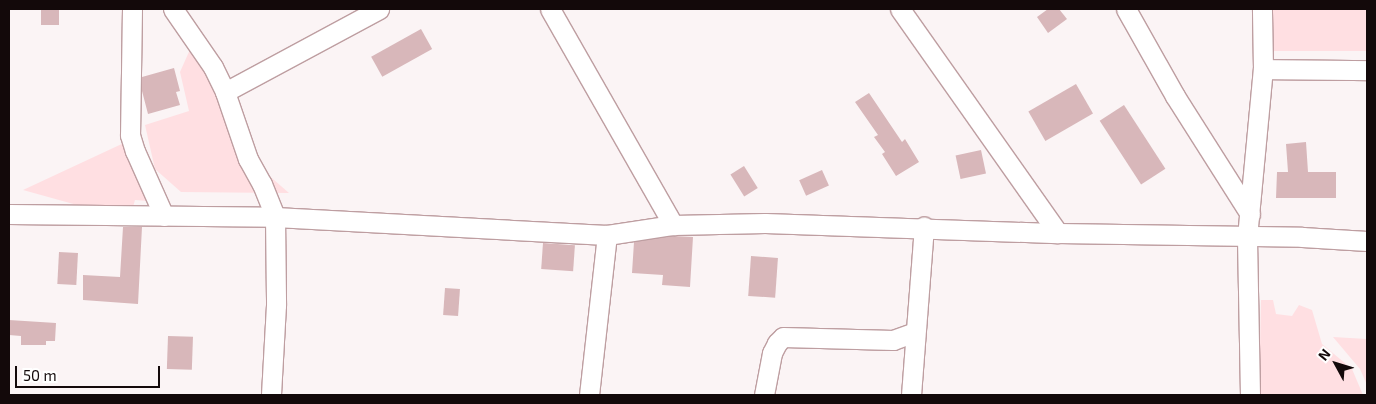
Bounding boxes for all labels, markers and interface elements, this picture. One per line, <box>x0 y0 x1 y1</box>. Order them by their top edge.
north arrow <box>1311 339 1361 389</box>
text: N <box>1314 345 1334 364</box>
scale bar <box>18 356 162 388</box>
text: 50 m <box>23 366 57 384</box>

